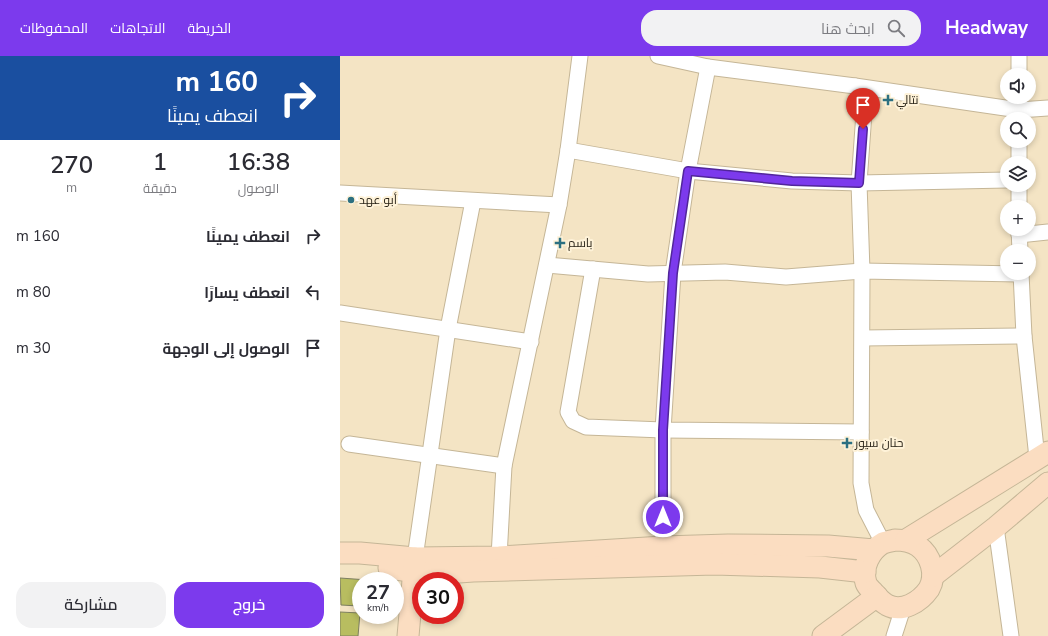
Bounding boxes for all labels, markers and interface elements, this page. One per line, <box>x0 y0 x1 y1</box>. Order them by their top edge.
search box <box>641 10 921 46</box>
text: Headway <box>945 15 1028 41</box>
icon: search <box>885 17 907 39</box>
text: المحفوظات <box>20 19 88 38</box>
text: الاتجاهات <box>110 19 166 38</box>
text: الخريطة <box>188 19 231 38</box>
text: ابحث هنا <box>821 19 875 39</box>
text: 160 m <box>175 63 258 101</box>
map controls <box>1000 68 1036 280</box>
button: sound <box>1000 68 1036 104</box>
icon: right <box>272 72 324 124</box>
pin <box>846 88 880 129</box>
place label: نتالي <box>896 92 919 110</box>
icon: arrive <box>852 94 874 116</box>
marker: نتالي <box>883 95 893 105</box>
text: انعطف يمينًا <box>167 104 258 128</box>
button: search <box>1000 112 1036 148</box>
text: 1 <box>153 146 167 178</box>
text: 16:38 <box>227 146 290 178</box>
text: 270 <box>50 149 93 181</box>
button: layers <box>1000 156 1036 192</box>
text: m <box>66 179 77 197</box>
text: دقيقة <box>143 180 177 198</box>
text: الوصول <box>238 180 279 198</box>
place label: أبو عهد <box>359 192 397 208</box>
marker: أبو عهد <box>346 195 356 205</box>
button: + <box>1000 200 1036 236</box>
icon: right <box>302 225 324 247</box>
text: 160 m <box>16 226 60 246</box>
text: انعطف يمينًا <box>206 227 290 247</box>
place label: باسم <box>568 235 593 251</box>
marker: باسم <box>555 238 565 248</box>
button: − <box>1000 244 1036 280</box>
icon: left <box>302 281 324 303</box>
text: 80 m <box>16 282 51 302</box>
text: انعطف يسارًا <box>204 283 290 303</box>
icon: arrive <box>302 337 324 359</box>
text: 30 m <box>16 338 51 358</box>
text: الوصول إلى الوجهة <box>162 339 290 359</box>
place label: حنان سيور <box>854 435 903 451</box>
marker: حنان سيور <box>842 438 852 448</box>
position arrow <box>642 496 684 538</box>
speed limit sign: 30 <box>412 572 464 624</box>
text: 27 <box>366 579 390 606</box>
button: مشاركة <box>16 582 166 628</box>
button: خروج <box>174 582 324 628</box>
text: km/h <box>367 601 389 615</box>

